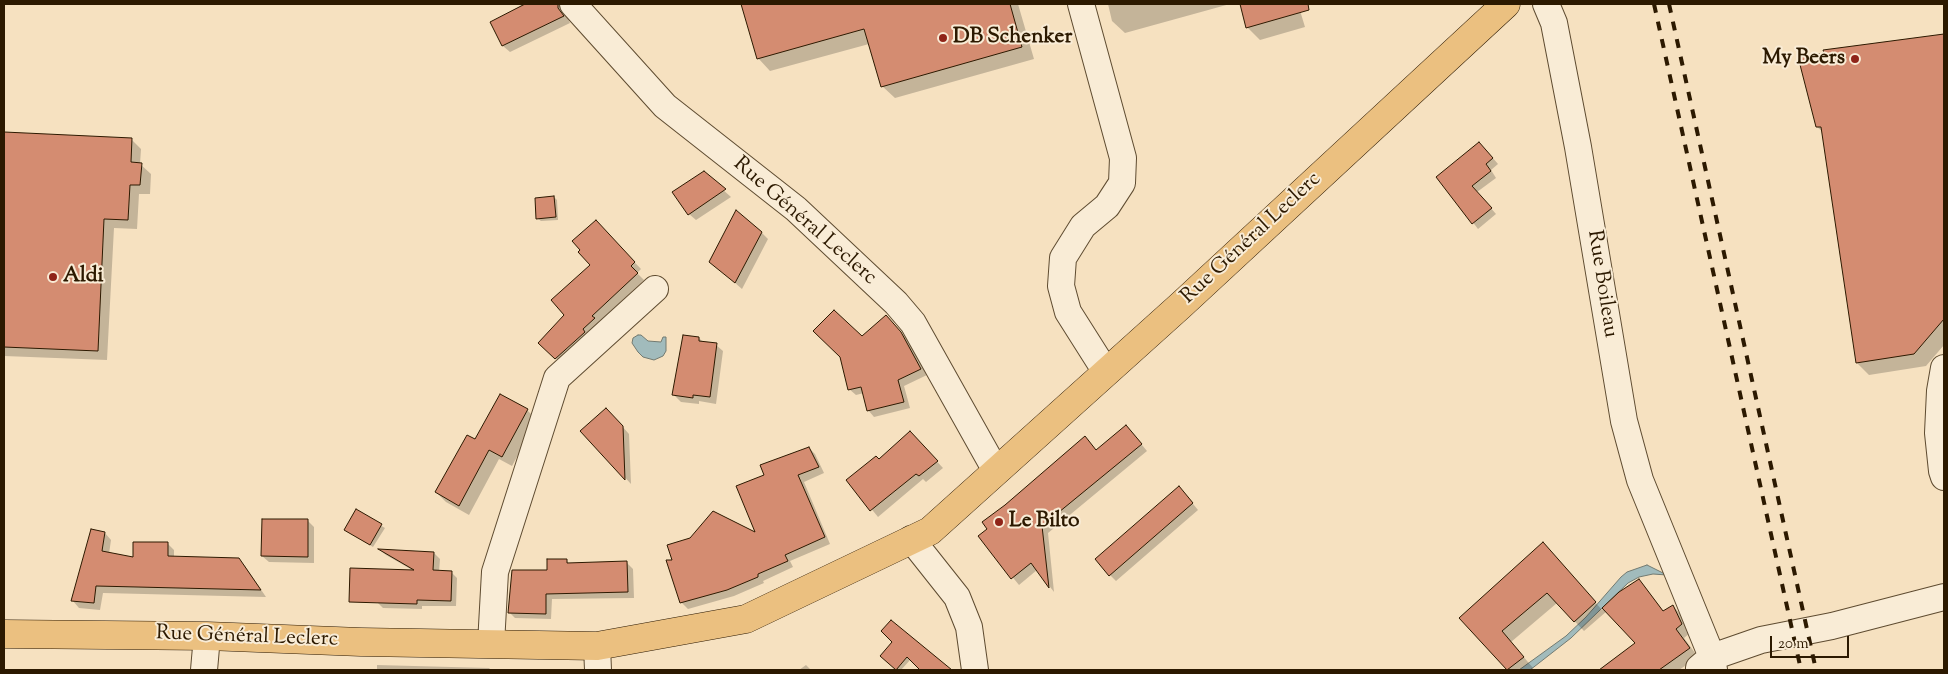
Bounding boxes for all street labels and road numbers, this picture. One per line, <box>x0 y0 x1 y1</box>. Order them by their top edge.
street label: Rue Général Leclerc <box>727 153 881 291</box>
street label: Rue Général Leclerc <box>1177 168 1327 310</box>
street label: Rue Boileau <box>1580 228 1622 340</box>
street label: Rue Général Leclerc <box>155 622 339 654</box>

